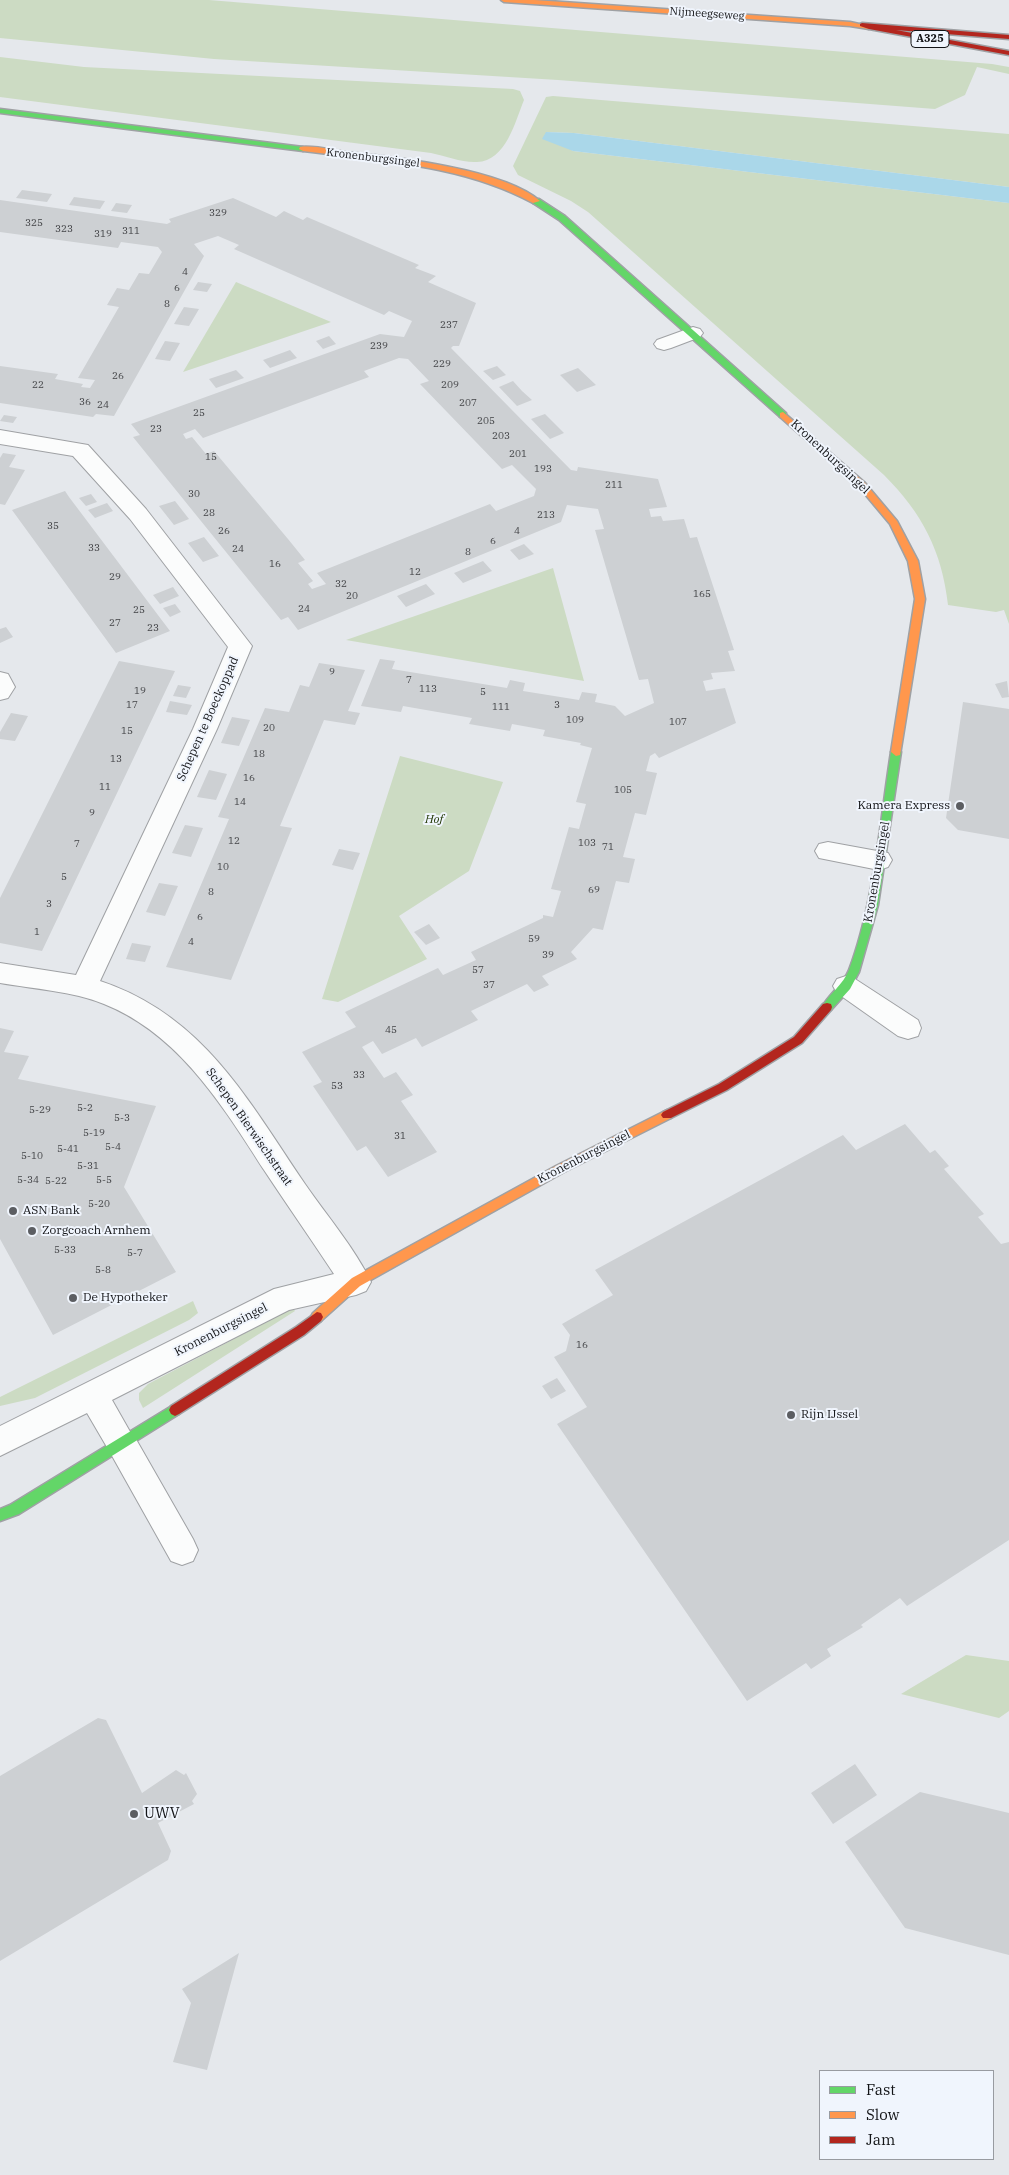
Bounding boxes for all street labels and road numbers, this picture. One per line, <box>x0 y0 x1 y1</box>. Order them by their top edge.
street label: Nijmeegseweg <box>669 5 745 23</box>
road number: A325 <box>911 30 949 48</box>
street label: Kronenburgsingel <box>326 146 420 170</box>
street label: Kronenburgsingel <box>788 417 872 497</box>
street label: Schepen te Boeckoppad <box>174 654 242 784</box>
street label: Kronenburgsingel <box>861 820 893 924</box>
street label: Schepen Bierwischstraat <box>203 1065 295 1189</box>
street label: Kronenburgsingel <box>535 1127 633 1187</box>
street label: Kronenburgsingel <box>172 1300 270 1360</box>

